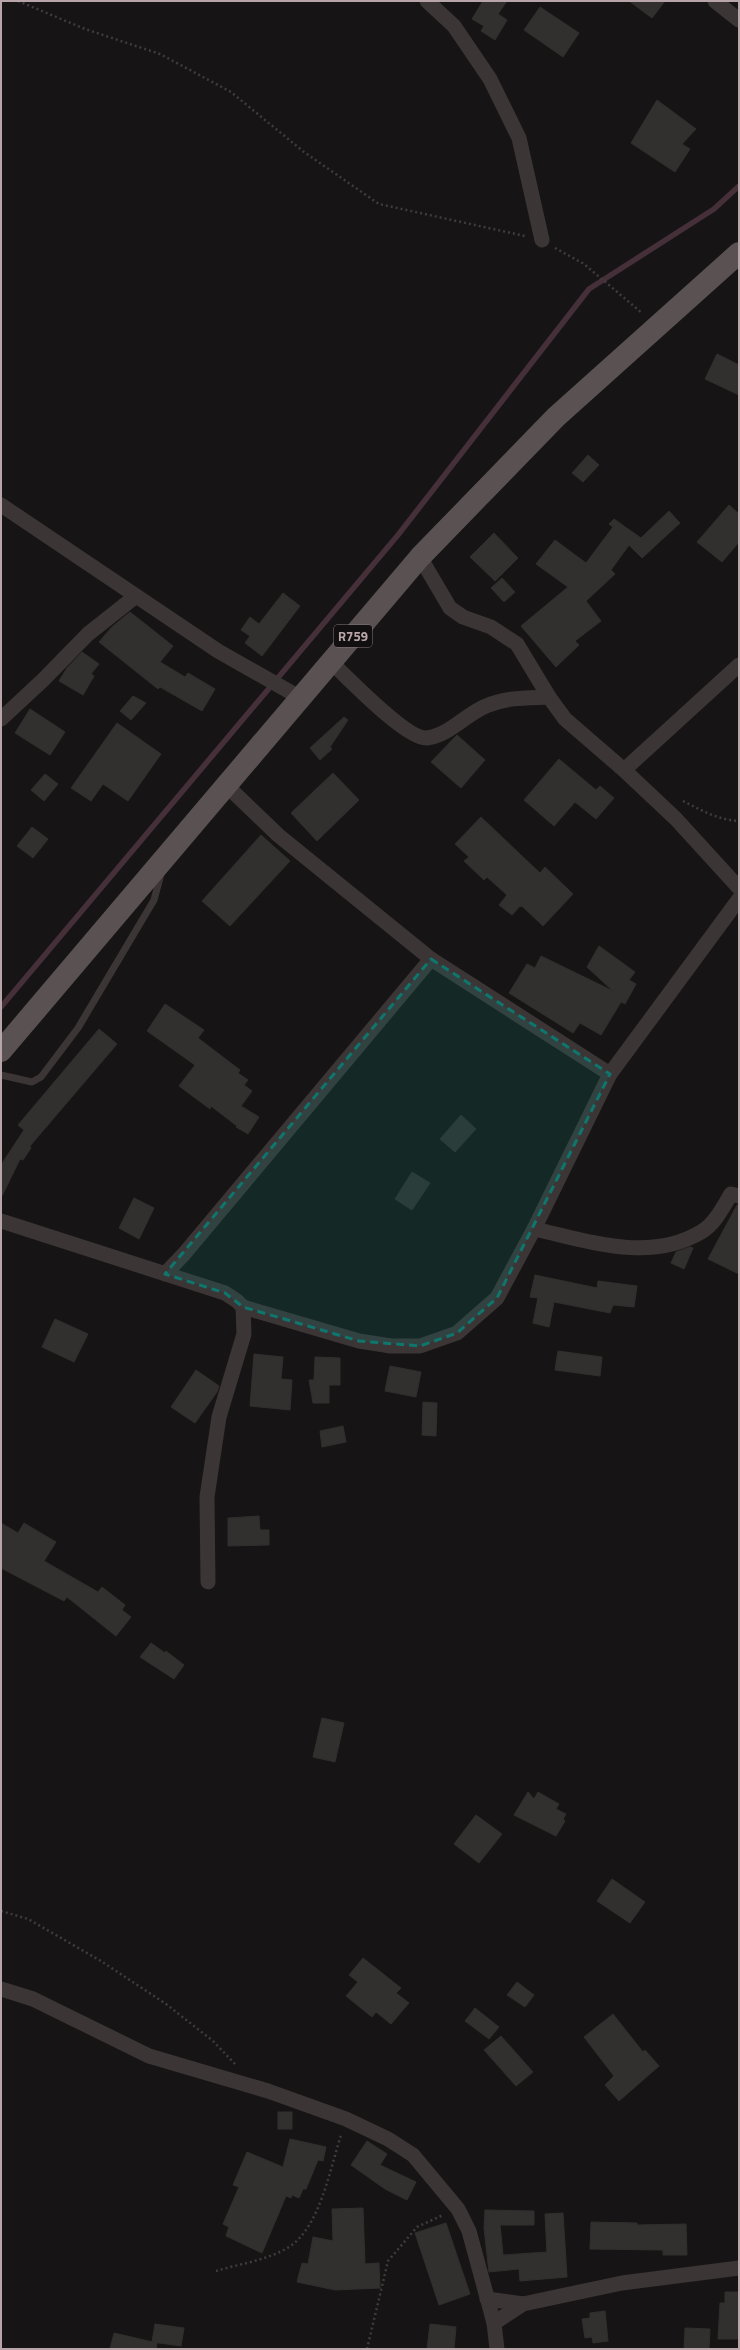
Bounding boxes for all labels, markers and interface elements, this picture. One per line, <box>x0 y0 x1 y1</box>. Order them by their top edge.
road number: R759 <box>334 625 372 647</box>

